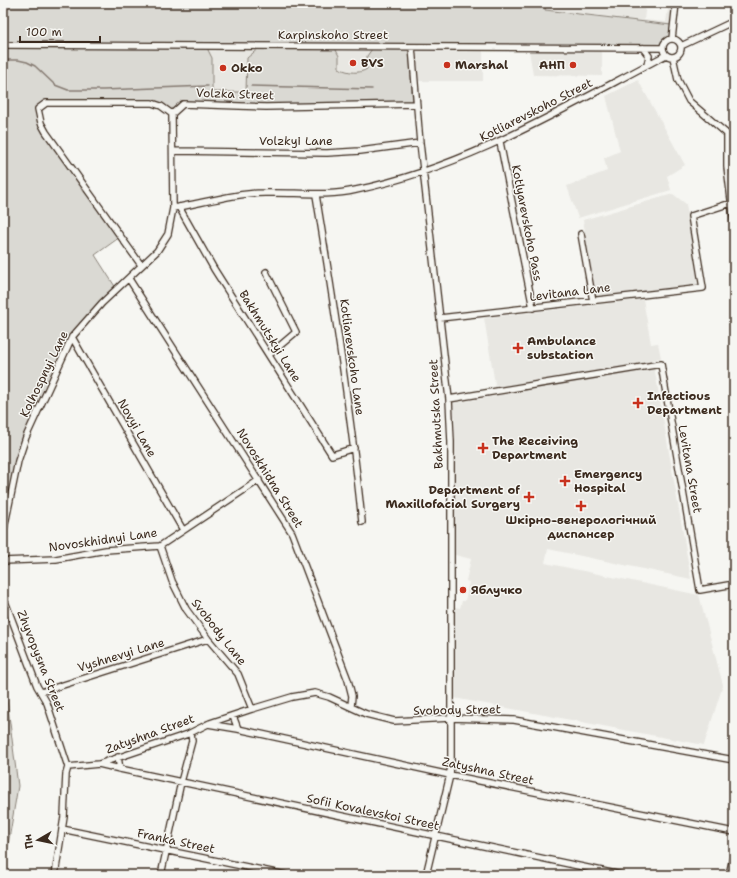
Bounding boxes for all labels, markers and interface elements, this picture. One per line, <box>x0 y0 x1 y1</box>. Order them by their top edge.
scale bar <box>20 18 100 44</box>
text: 100 m <box>26 24 62 40</box>
street label: Karpinskoho Street <box>278 27 388 43</box>
place label: BVS <box>361 55 384 71</box>
place label: Marshal <box>455 57 508 73</box>
place label: АНП <box>539 57 565 73</box>
marker: BVS <box>348 58 358 68</box>
place label: Okko <box>231 60 263 76</box>
marker: Marshal <box>442 60 452 70</box>
marker: АНП <box>568 60 578 70</box>
marker: Okko <box>218 63 228 73</box>
street label: Kotliarevskoho Street <box>477 75 595 145</box>
street label: Volzka Street <box>196 85 274 103</box>
street label: Volzkyi Lane <box>259 133 333 149</box>
street label: Kotlyarevskoho Pass <box>508 163 546 283</box>
street label: Levitana Lane <box>528 279 612 305</box>
street label: Bakhmutskyi Lane <box>235 287 305 385</box>
street label: Kotliarevskoho Lane <box>336 298 368 416</box>
street label: Kolhospnyi Lane <box>16 328 72 420</box>
place label: Ambulance substation <box>527 333 596 363</box>
marker: Ambulance substation <box>512 342 524 354</box>
street label: Bakhmutska Street <box>425 359 447 469</box>
place label: Infectious Department <box>647 388 722 418</box>
street label: Novyi Lane <box>114 396 160 460</box>
marker: Infectious Department <box>632 397 644 409</box>
street label: Levitana Street <box>674 424 706 514</box>
street label: Novoskhidna Street <box>233 425 307 531</box>
place label: The Receiving Department <box>492 433 578 463</box>
marker: The Receiving Department <box>477 442 489 454</box>
place label: Emergency Hospital <box>574 466 642 496</box>
marker: Emergency Hospital <box>559 475 571 487</box>
place label: Department of Maxillofacial Surgery <box>385 482 520 512</box>
marker: Department of Maxillofacial Surgery <box>523 491 535 503</box>
marker: Шкірно-венерологічний диспансер <box>575 500 587 512</box>
place label: Шкірно-венерологічний диспансер <box>506 512 657 542</box>
street label: Novoskhidnyi Lane <box>48 524 159 556</box>
place label: Яблучко <box>471 582 523 598</box>
marker: Яблучко <box>458 585 468 595</box>
street label: Svobody Lane <box>188 595 250 669</box>
street label: Zhyvopysna Street <box>13 608 69 714</box>
street label: Vyshnevyi Lane <box>76 634 167 676</box>
street label: Svobody Street <box>413 701 501 719</box>
street label: Zatyshna Street <box>103 711 197 757</box>
street label: Zatyshna Street <box>441 753 535 789</box>
street label: Sofii Kovalevskoi Street <box>305 790 441 834</box>
north arrow <box>18 820 58 860</box>
street label: Franka Street <box>136 825 216 857</box>
text: Пн <box>20 833 37 850</box>

